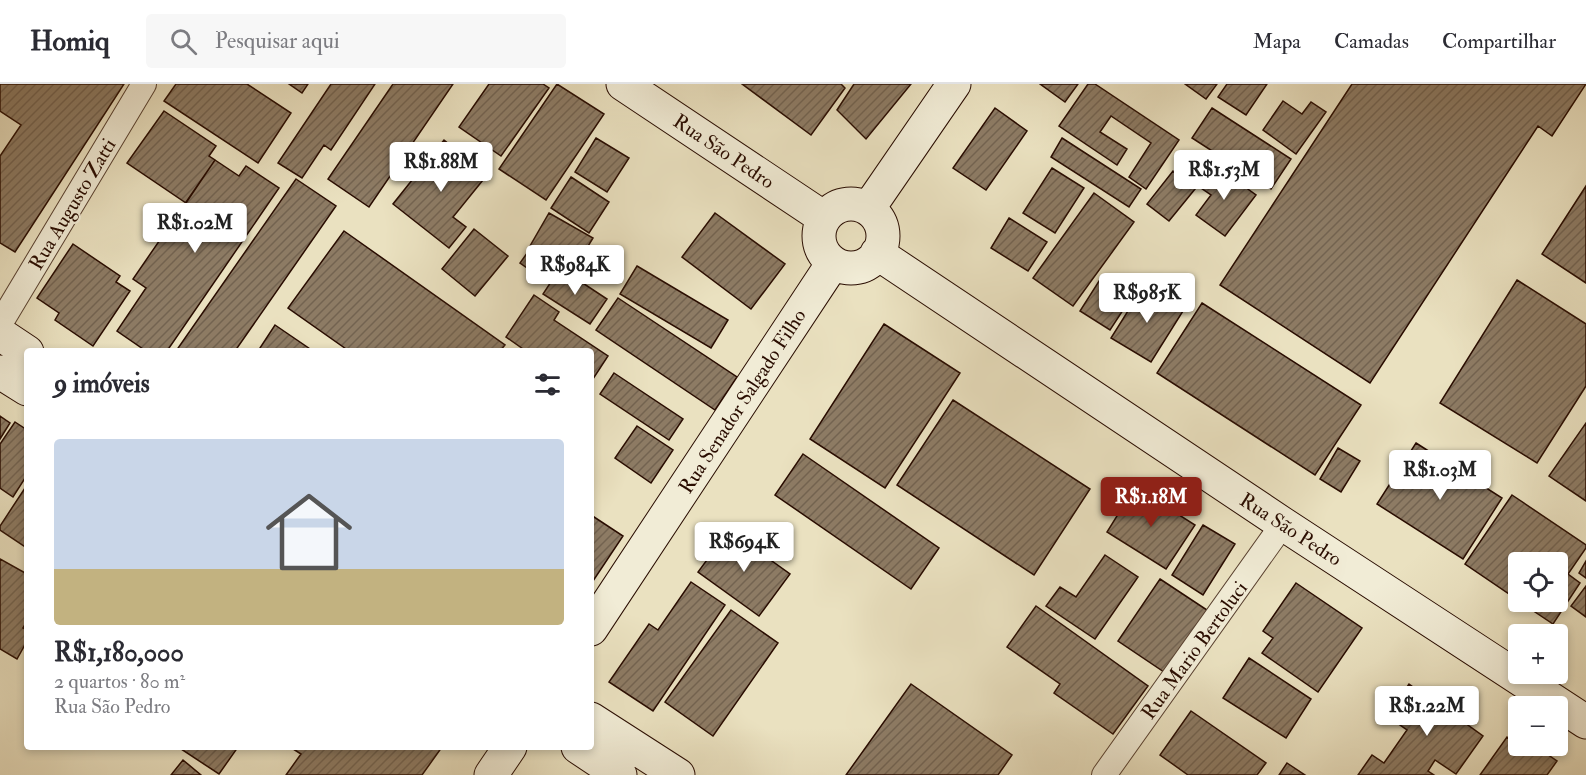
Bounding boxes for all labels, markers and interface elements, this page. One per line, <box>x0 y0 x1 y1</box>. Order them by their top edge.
search box <box>146 14 566 68</box>
text: Homiq <box>30 24 110 59</box>
icon: search <box>167 25 200 58</box>
text: Pesquisar aqui <box>215 27 340 55</box>
text: Mapa <box>1253 28 1301 55</box>
text: Camadas <box>1334 28 1409 55</box>
text: Compartilhar <box>1442 28 1556 55</box>
street label: Rua São Pedro <box>668 108 779 194</box>
street label: Rua Augusto Zatti <box>23 134 121 274</box>
pin: R$1.88M <box>386 142 496 193</box>
text: R$1.88M <box>404 149 478 174</box>
pin: R$1.53M <box>1169 150 1279 201</box>
text: R$1.53M <box>1188 157 1260 182</box>
pin: R$1.02M <box>140 203 250 254</box>
text: R$1.02M <box>157 210 233 235</box>
pin: R$984K <box>526 245 624 296</box>
text: R$984K <box>540 252 610 277</box>
pin: R$985K <box>1098 273 1196 324</box>
text: R$985K <box>1113 280 1181 305</box>
street label: Rua Senador Salgado Filho <box>673 304 812 498</box>
text: 9 imóveis <box>54 368 150 400</box>
icon: filters <box>531 368 564 401</box>
pin: R$1.03M <box>1385 450 1495 501</box>
text: R$1.03M <box>1403 457 1477 482</box>
pin: R$1.18M <box>1096 477 1206 528</box>
icon: home <box>255 478 363 586</box>
text: R$1.18M <box>1115 484 1187 509</box>
street label: Rua São Pedro <box>1235 487 1346 572</box>
pin: R$694K <box>695 522 793 573</box>
text: R$694K <box>709 529 779 554</box>
map controls <box>1508 552 1568 756</box>
button: locate <box>1508 552 1568 612</box>
street label: Rua Mario Bertoluci <box>1136 576 1253 724</box>
button: + <box>1508 624 1568 684</box>
text: R$1,180,000 <box>54 637 184 669</box>
text: 2 quartos · 80 m² <box>54 669 185 694</box>
pin: R$1.22M <box>1372 686 1482 737</box>
text: R$1.22M <box>1389 693 1465 718</box>
text: Rua São Pedro <box>54 694 170 719</box>
button: − <box>1508 696 1568 756</box>

